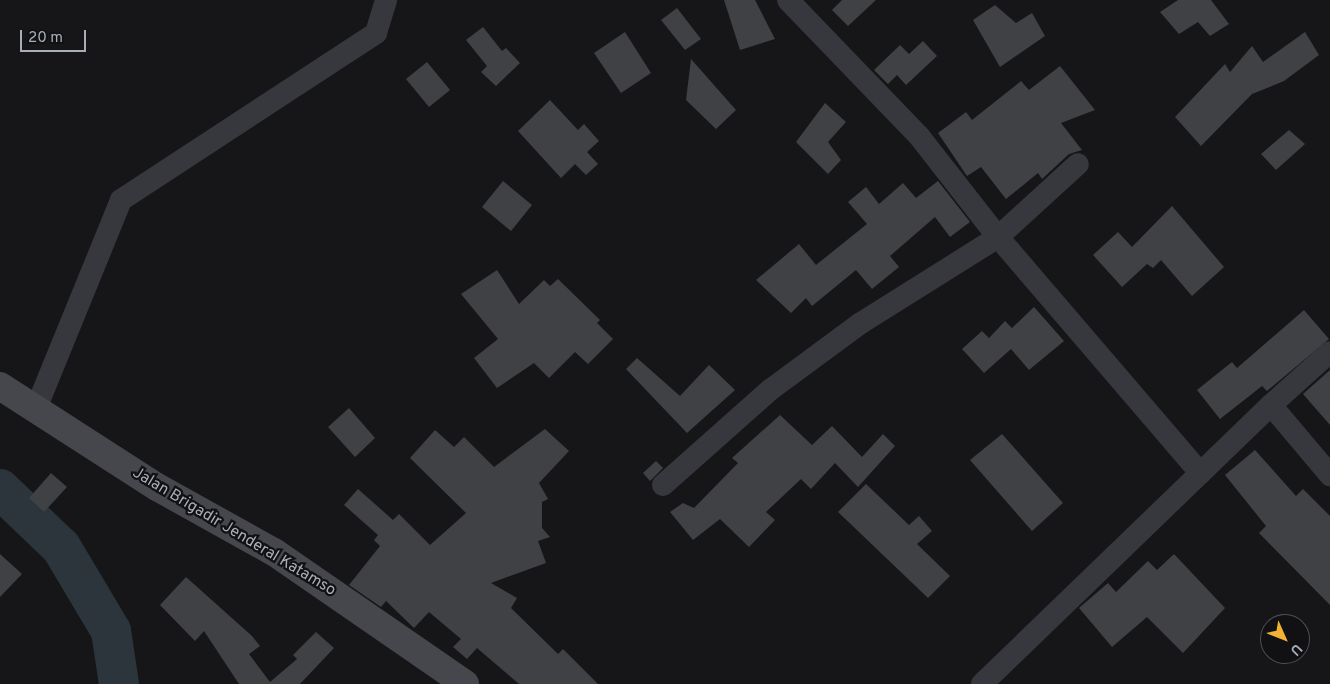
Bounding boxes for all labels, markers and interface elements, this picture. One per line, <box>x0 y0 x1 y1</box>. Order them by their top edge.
scale bar <box>22 20 89 52</box>
text: 20 m <box>28 29 63 48</box>
street label: Jalan Brigadir Jenderal Katamso <box>129 464 339 600</box>
north arrow <box>1260 614 1310 664</box>
text: U <box>1286 640 1305 659</box>

